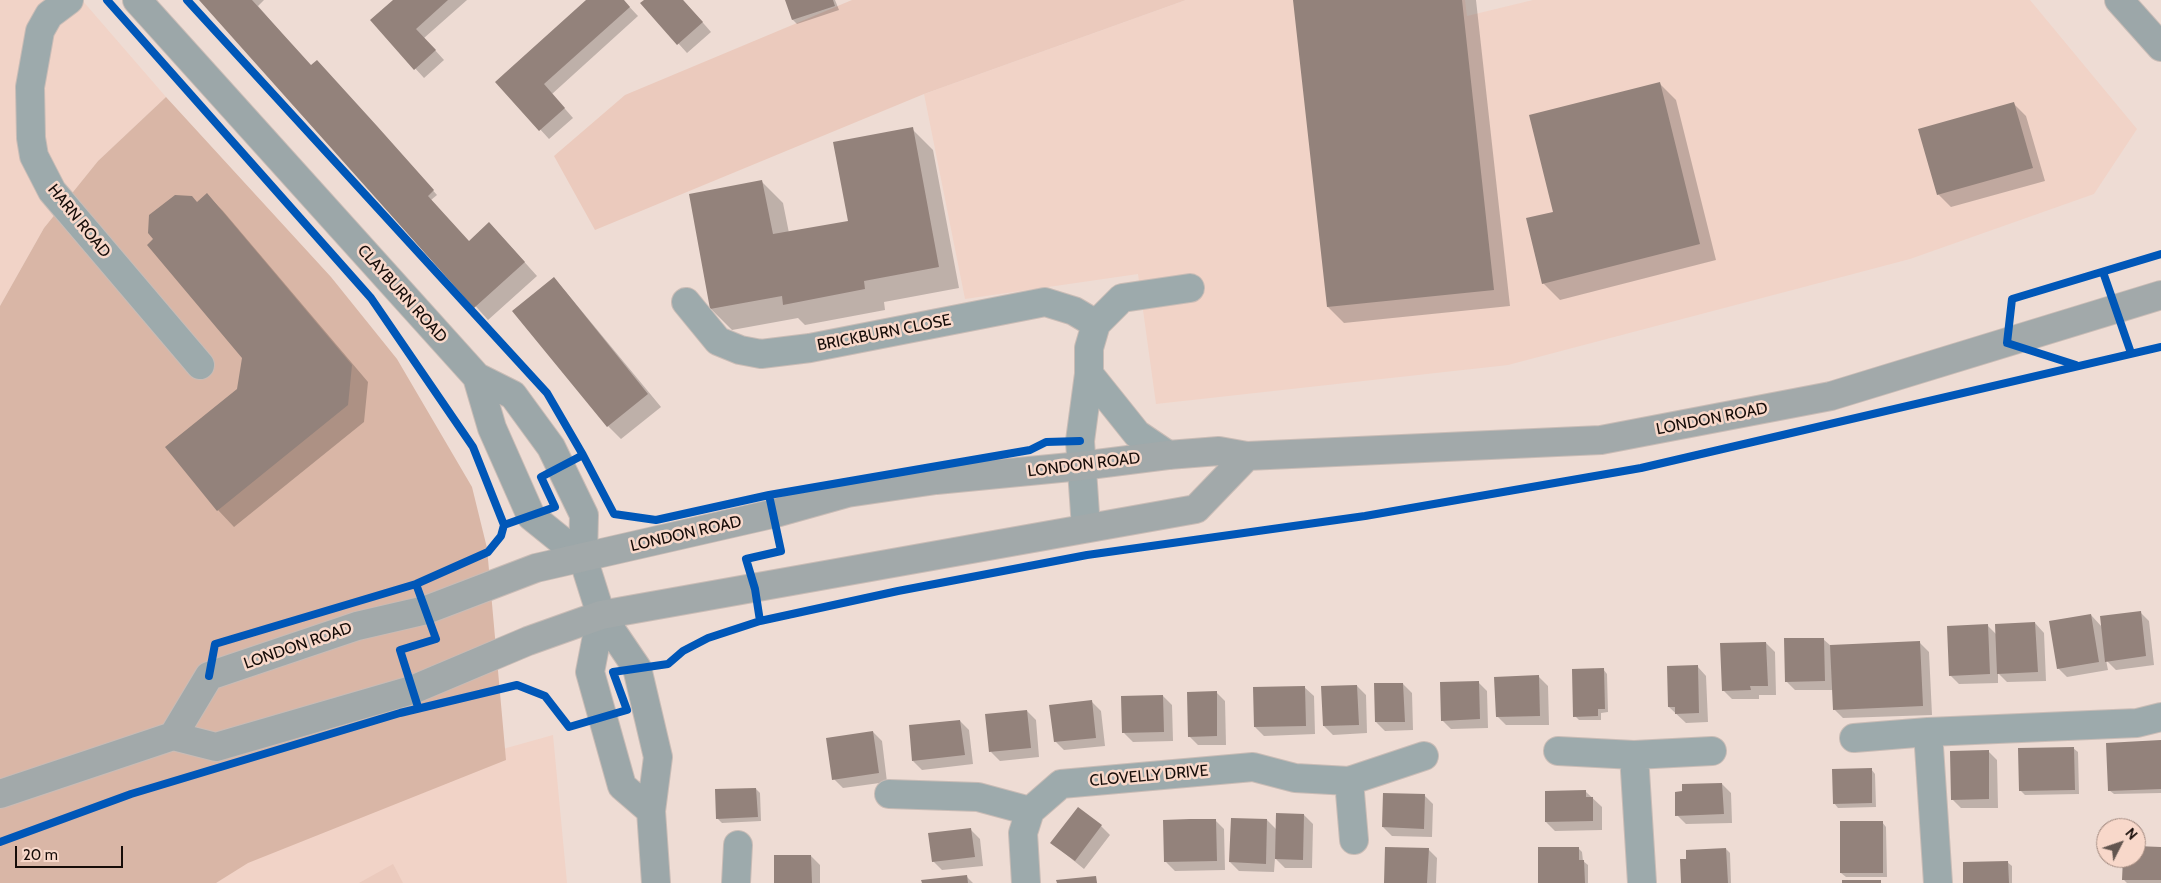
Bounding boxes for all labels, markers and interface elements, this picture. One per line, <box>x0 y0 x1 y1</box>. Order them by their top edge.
street label: HARN ROAD <box>44 180 114 262</box>
street label: CLAYBURN ROAD <box>353 241 451 347</box>
street label: BRICKBURN CLOSE <box>815 311 953 355</box>
street label: LONDON ROAD <box>1655 399 1769 439</box>
street label: LONDON ROAD <box>1027 449 1141 481</box>
street label: LONDON ROAD <box>629 512 743 556</box>
street label: LONDON ROAD <box>241 618 355 674</box>
street label: CLOVELLY DRIVE <box>1089 761 1209 791</box>
north arrow <box>2096 818 2146 868</box>
text: N <box>2122 824 2142 843</box>
scale bar <box>18 836 125 868</box>
text: 20 m <box>23 846 58 864</box>

